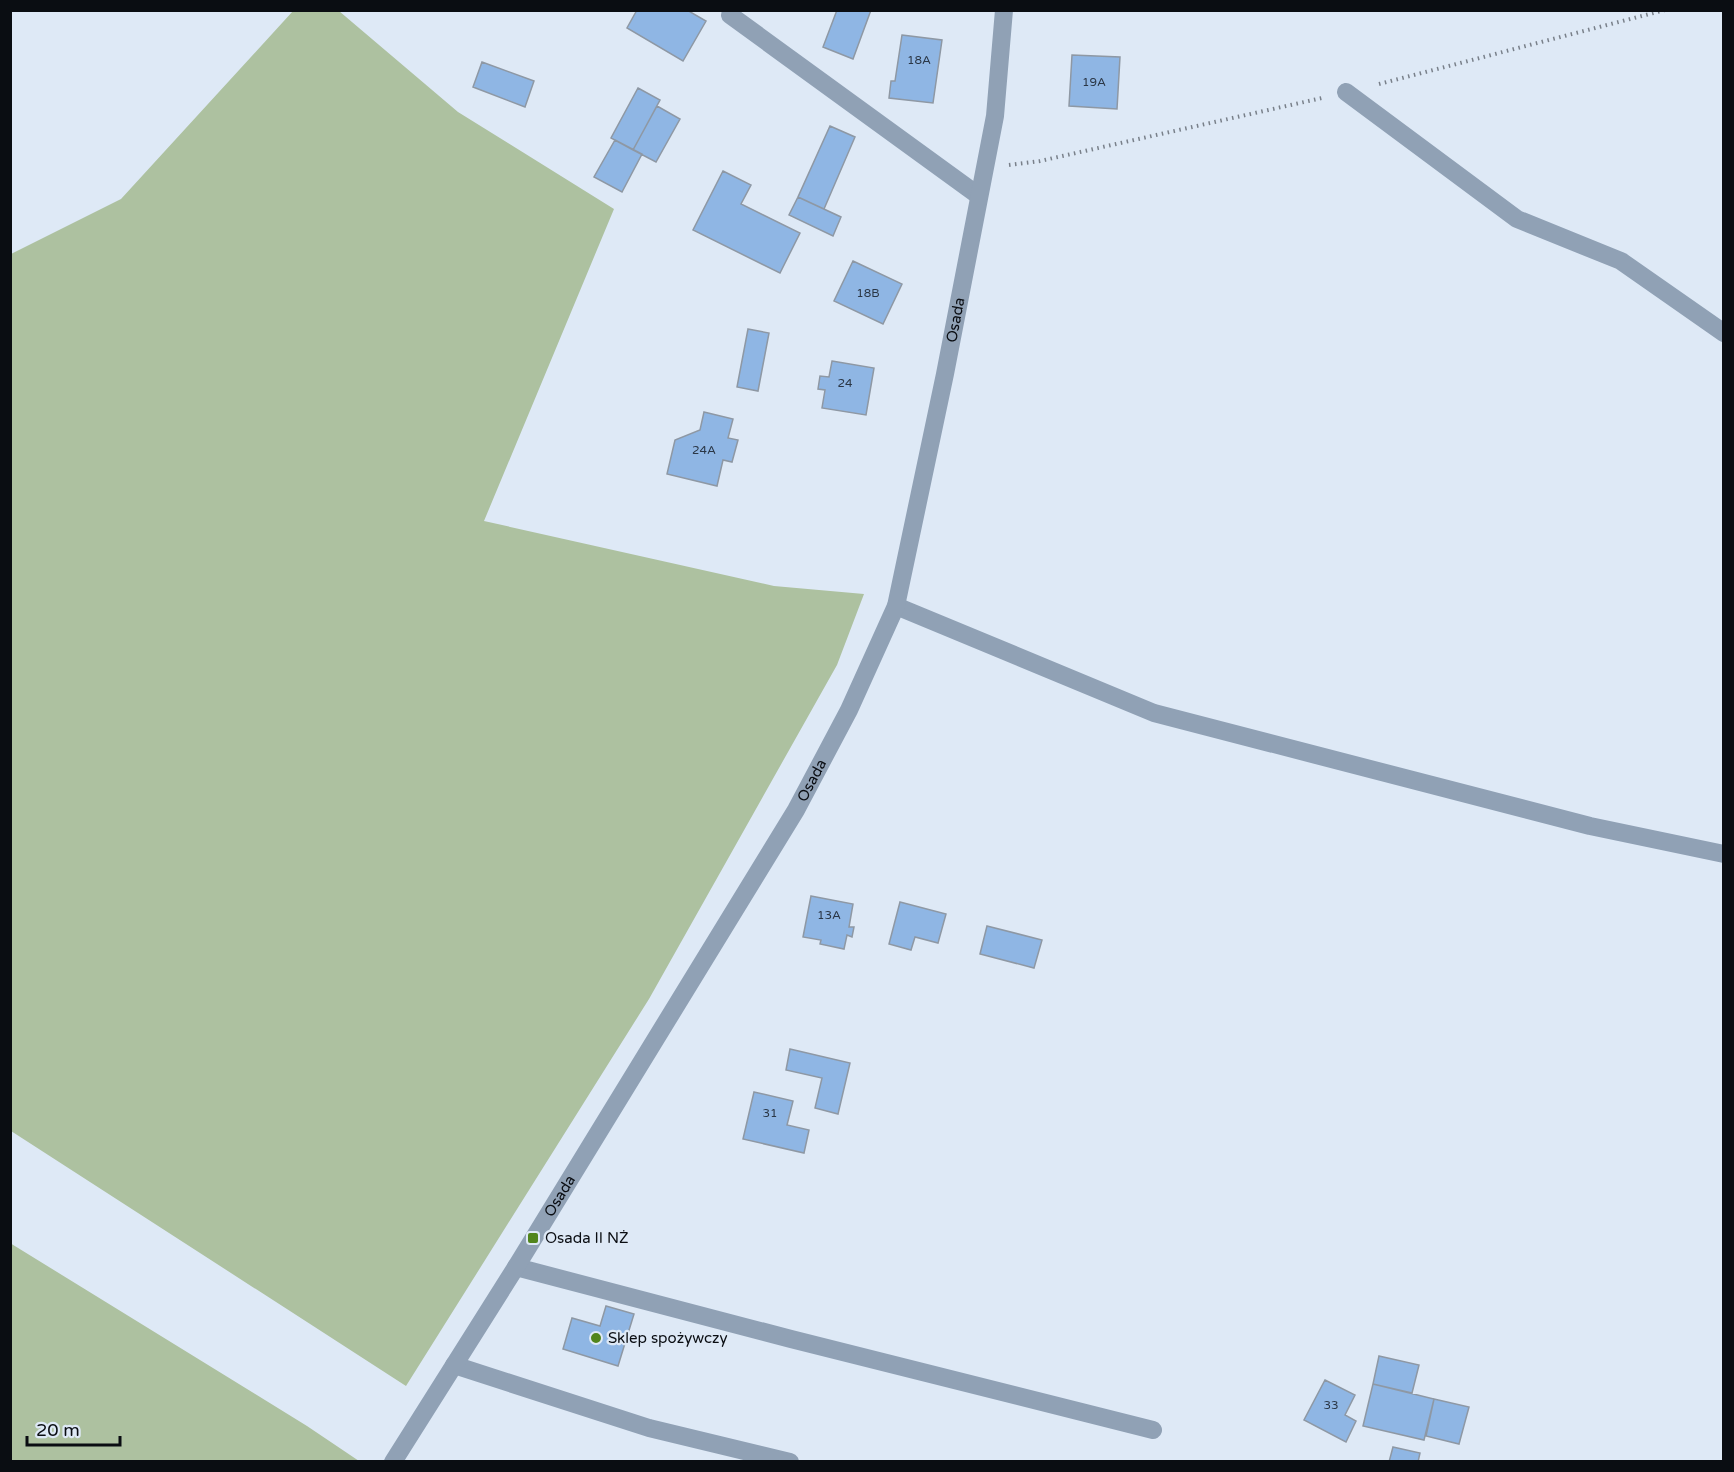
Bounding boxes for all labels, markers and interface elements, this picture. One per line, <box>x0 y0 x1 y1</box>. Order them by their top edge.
house number: 18A <box>907 53 931 67</box>
house number: 19A <box>1082 75 1106 89</box>
house number: 18B <box>856 286 880 300</box>
street label: Osada <box>942 296 969 344</box>
house number: 24 <box>837 376 853 390</box>
house number: 24A <box>692 443 716 457</box>
street label: Osada <box>793 756 830 805</box>
house number: 13A <box>817 908 841 922</box>
house number: 31 <box>762 1106 778 1120</box>
street label: Osada <box>540 1172 579 1220</box>
place label: Osada II NŻ <box>545 1229 629 1247</box>
marker: Osada II NŻ <box>526 1231 540 1245</box>
place label: Sklep spożywczy <box>608 1329 728 1347</box>
marker: Sklep spożywczy <box>589 1331 603 1345</box>
house number: 33 <box>1323 1398 1339 1412</box>
scale bar <box>27 1409 120 1447</box>
text: 20 m <box>36 1419 80 1441</box>

